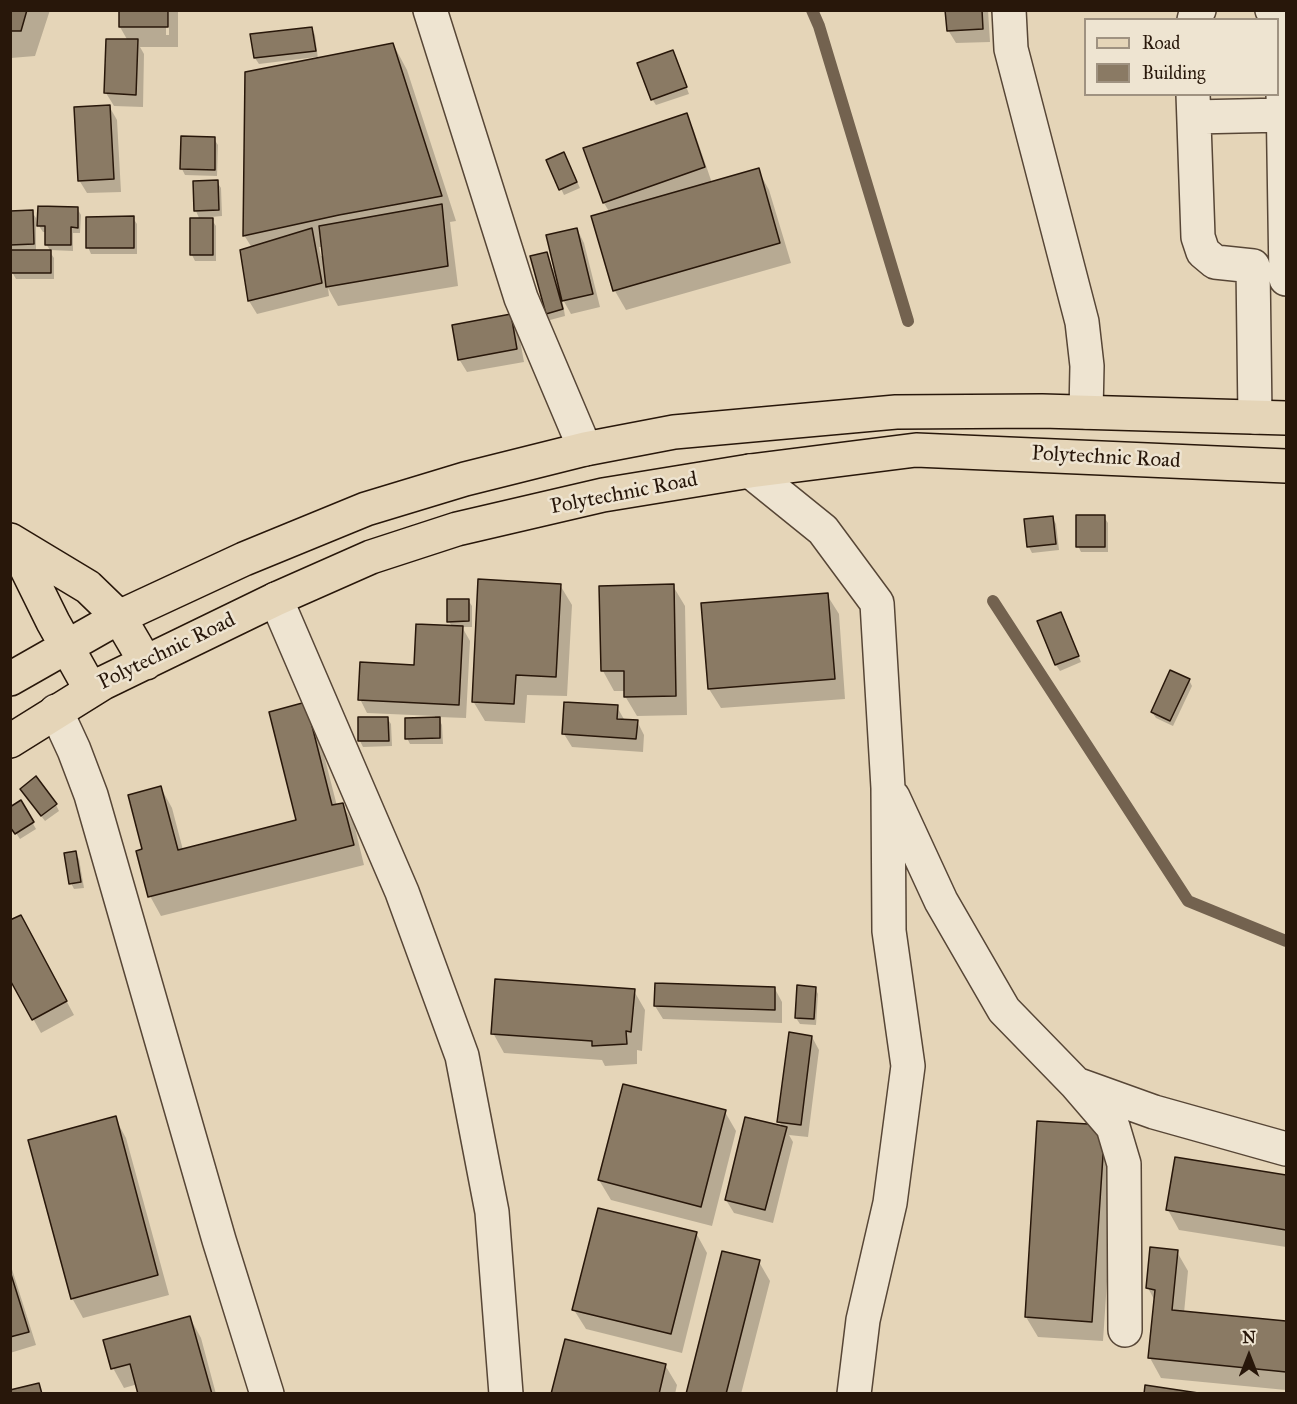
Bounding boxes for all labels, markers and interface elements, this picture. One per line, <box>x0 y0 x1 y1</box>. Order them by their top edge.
legend <box>1084 18 1279 96</box>
text: Road <box>1142 32 1180 54</box>
text: Building <box>1142 62 1205 84</box>
street label: Polytechnic Road <box>1031 442 1181 474</box>
street label: Polytechnic Road <box>548 467 700 521</box>
street label: Polytechnic Road <box>94 608 240 696</box>
north arrow <box>1219 1326 1279 1386</box>
text: N <box>1242 1328 1256 1347</box>

